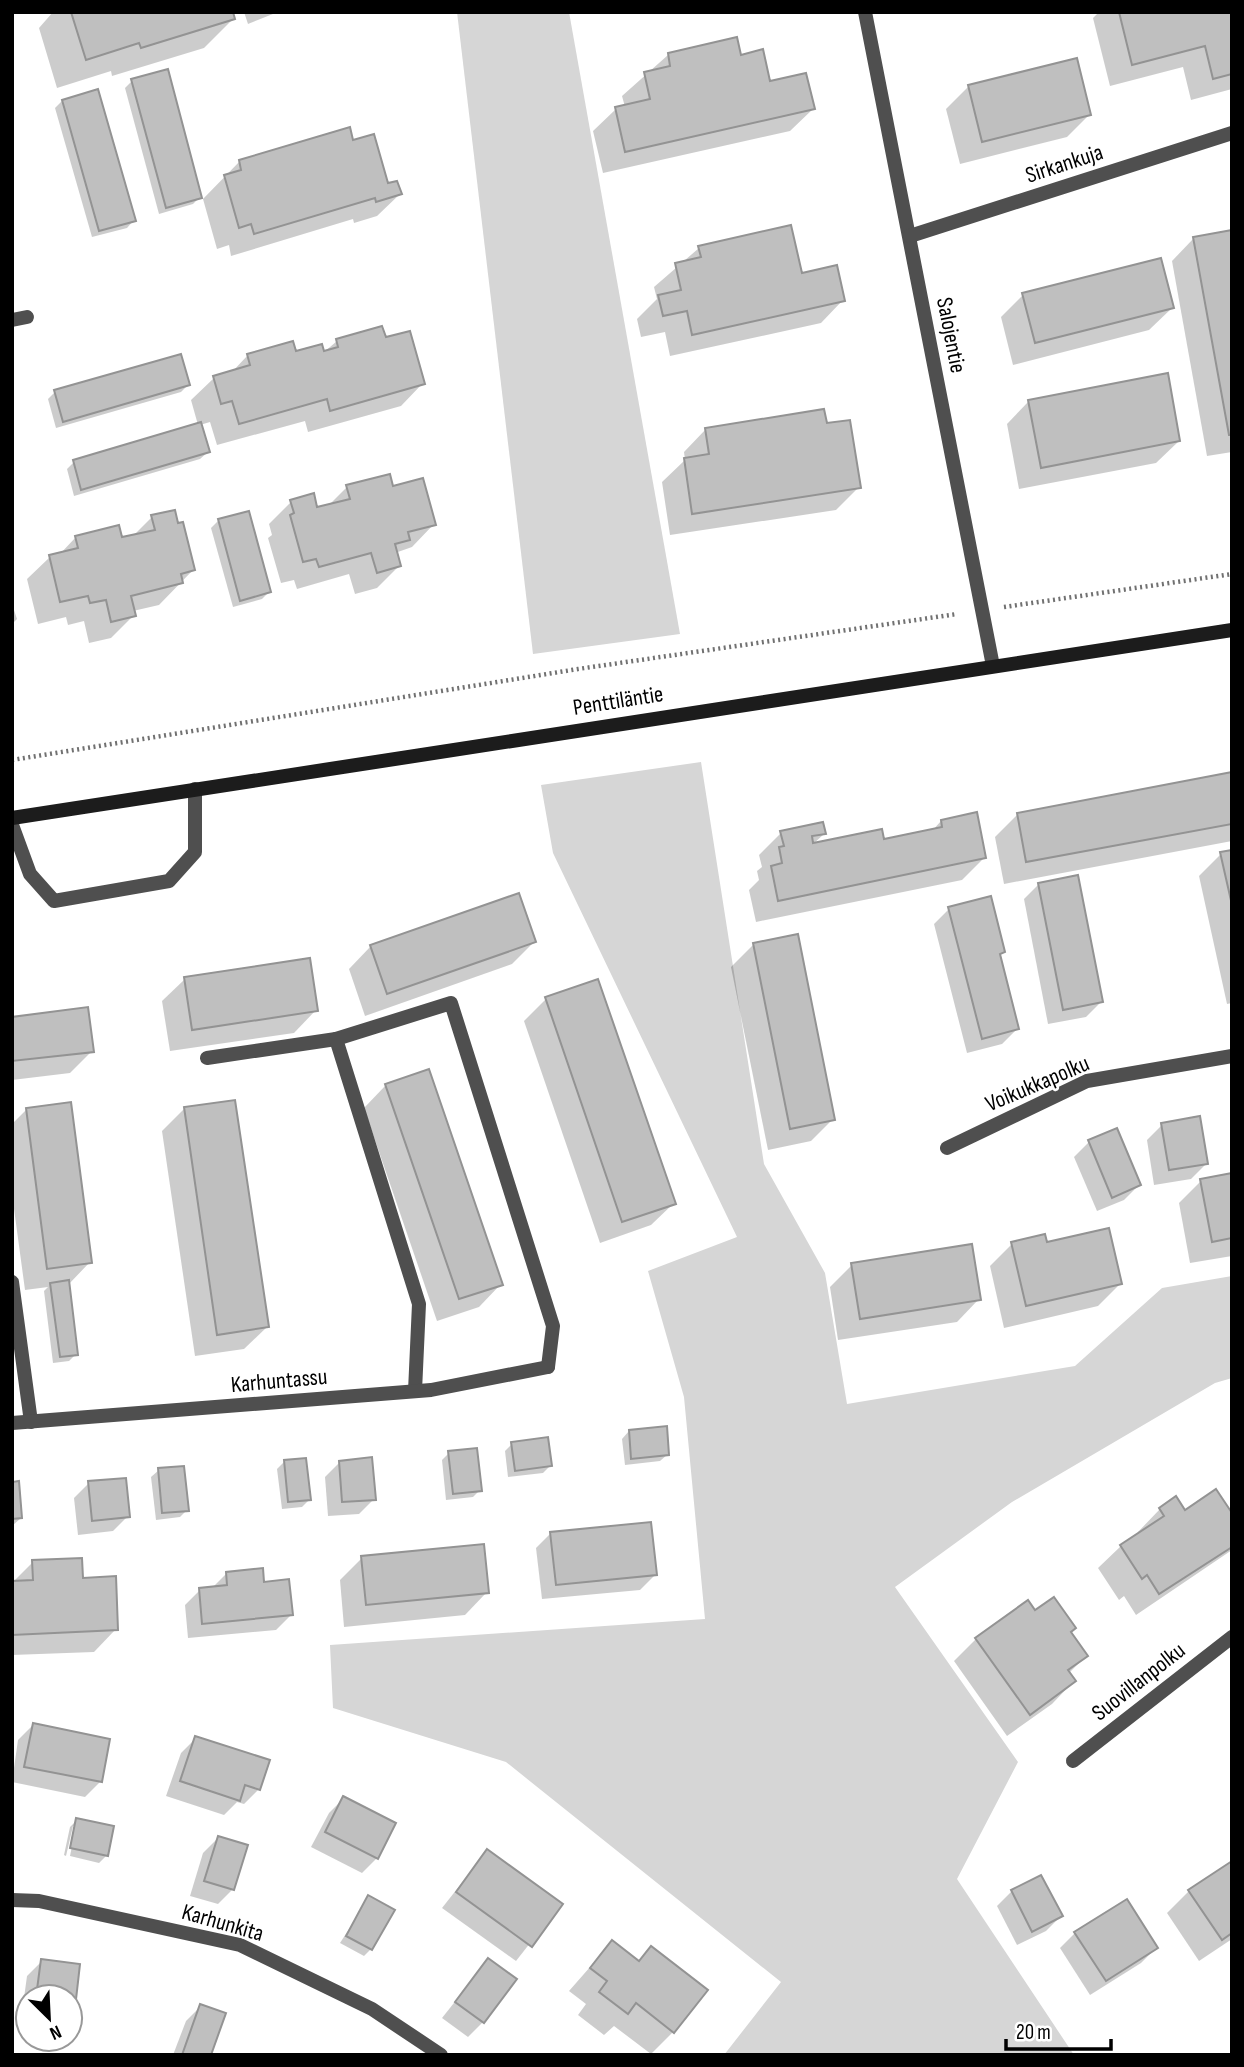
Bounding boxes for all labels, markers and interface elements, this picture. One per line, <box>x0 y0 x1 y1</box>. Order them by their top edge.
street label: Sirkankuja <box>1022 138 1106 190</box>
street label: Salojentie <box>930 295 972 375</box>
street label: Penttiläntie <box>571 680 665 722</box>
street label: Voikukkapolku <box>981 1050 1094 1118</box>
street label: Karhuntassu <box>230 1363 329 1399</box>
street label: Suovillanpolku <box>1086 1637 1191 1727</box>
street label: Karhunkita <box>179 1898 267 1948</box>
north arrow <box>14 1983 84 2053</box>
scale bar <box>1006 2008 1111 2052</box>
text: N <box>46 2020 65 2045</box>
text: 20 m <box>1016 2020 1051 2045</box>

